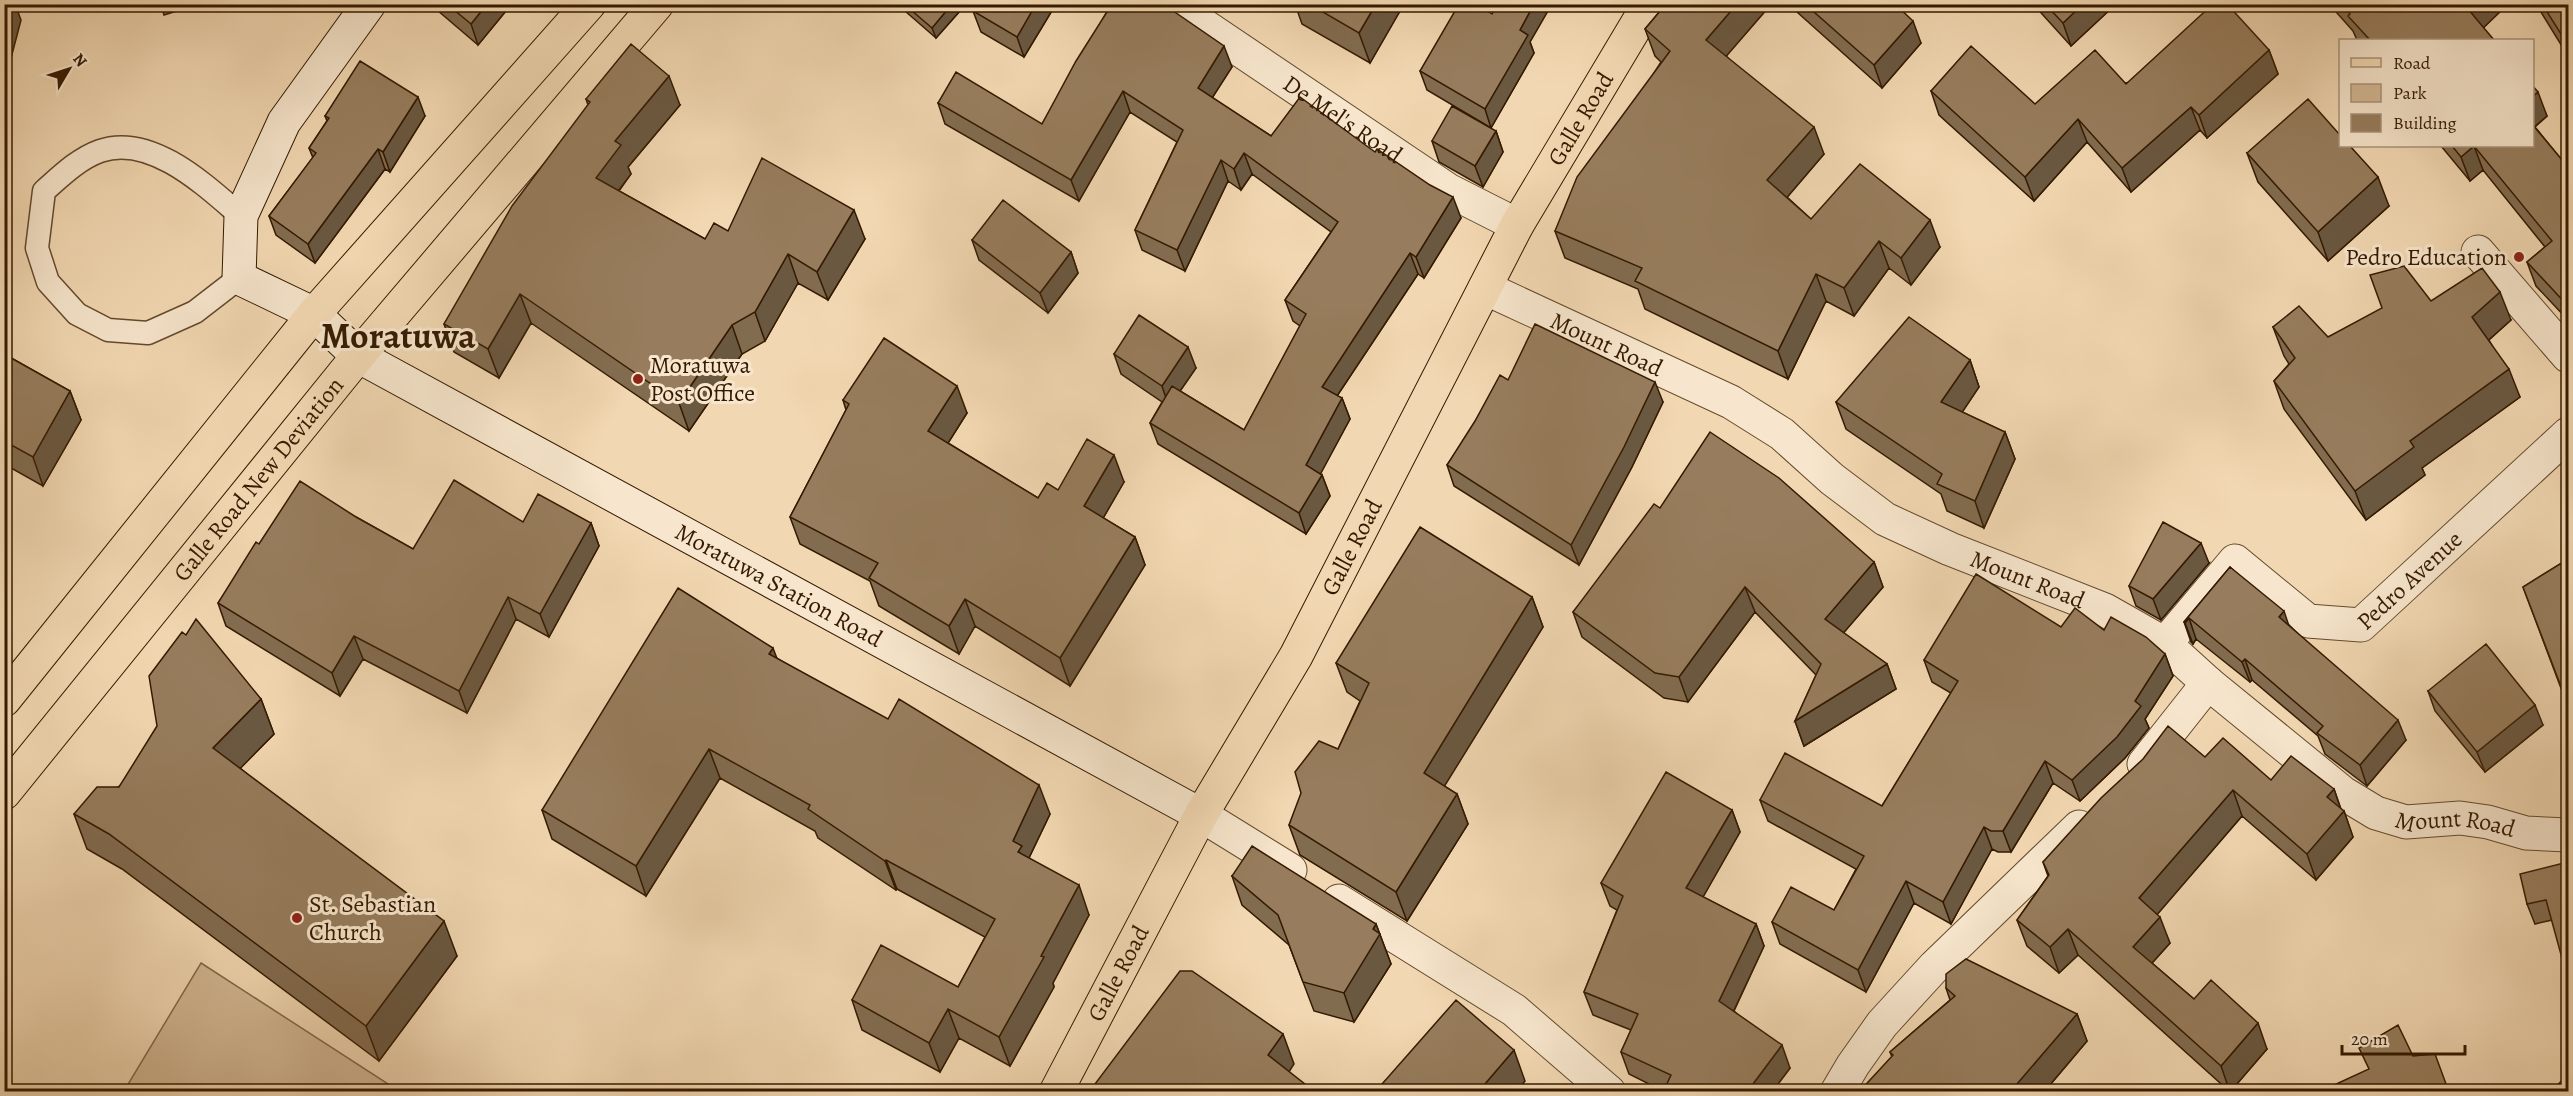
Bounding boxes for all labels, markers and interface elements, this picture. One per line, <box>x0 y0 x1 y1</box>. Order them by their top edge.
north arrow <box>39 39 99 99</box>
legend <box>2339 39 2534 147</box>
text: N <box>68 49 92 72</box>
text: Road <box>2393 51 2431 75</box>
street label: Galle Road <box>1540 66 1621 172</box>
street label: De Mel's Road <box>1277 67 1409 171</box>
text: Park <box>2393 81 2427 105</box>
text: Building <box>2393 111 2457 135</box>
place label: Pedro Education <box>2345 241 2507 273</box>
marker: Pedro Education <box>2512 250 2526 264</box>
street label: Mount Road <box>1545 304 1668 384</box>
district label: Moratuwa <box>320 311 476 360</box>
place label: Moratuwa Post Office <box>650 349 755 409</box>
street label: Galle Road New Deviation <box>166 370 351 588</box>
marker: Moratuwa Post Office <box>631 372 645 386</box>
street label: Galle Road <box>1314 494 1390 601</box>
street label: Moratuwa Station Road <box>669 516 888 655</box>
street label: Pedro Avenue <box>2350 524 2469 637</box>
street label: Mount Road <box>1966 543 2090 617</box>
street label: Mount Road <box>2391 802 2519 845</box>
place label: St. Sebastian Church <box>309 888 436 948</box>
marker: St. Sebastian Church <box>290 911 304 925</box>
street label: Galle Road <box>1080 920 1157 1027</box>
scale bar <box>2342 1018 2465 1056</box>
text: 20 m <box>2351 1027 2388 1051</box>

